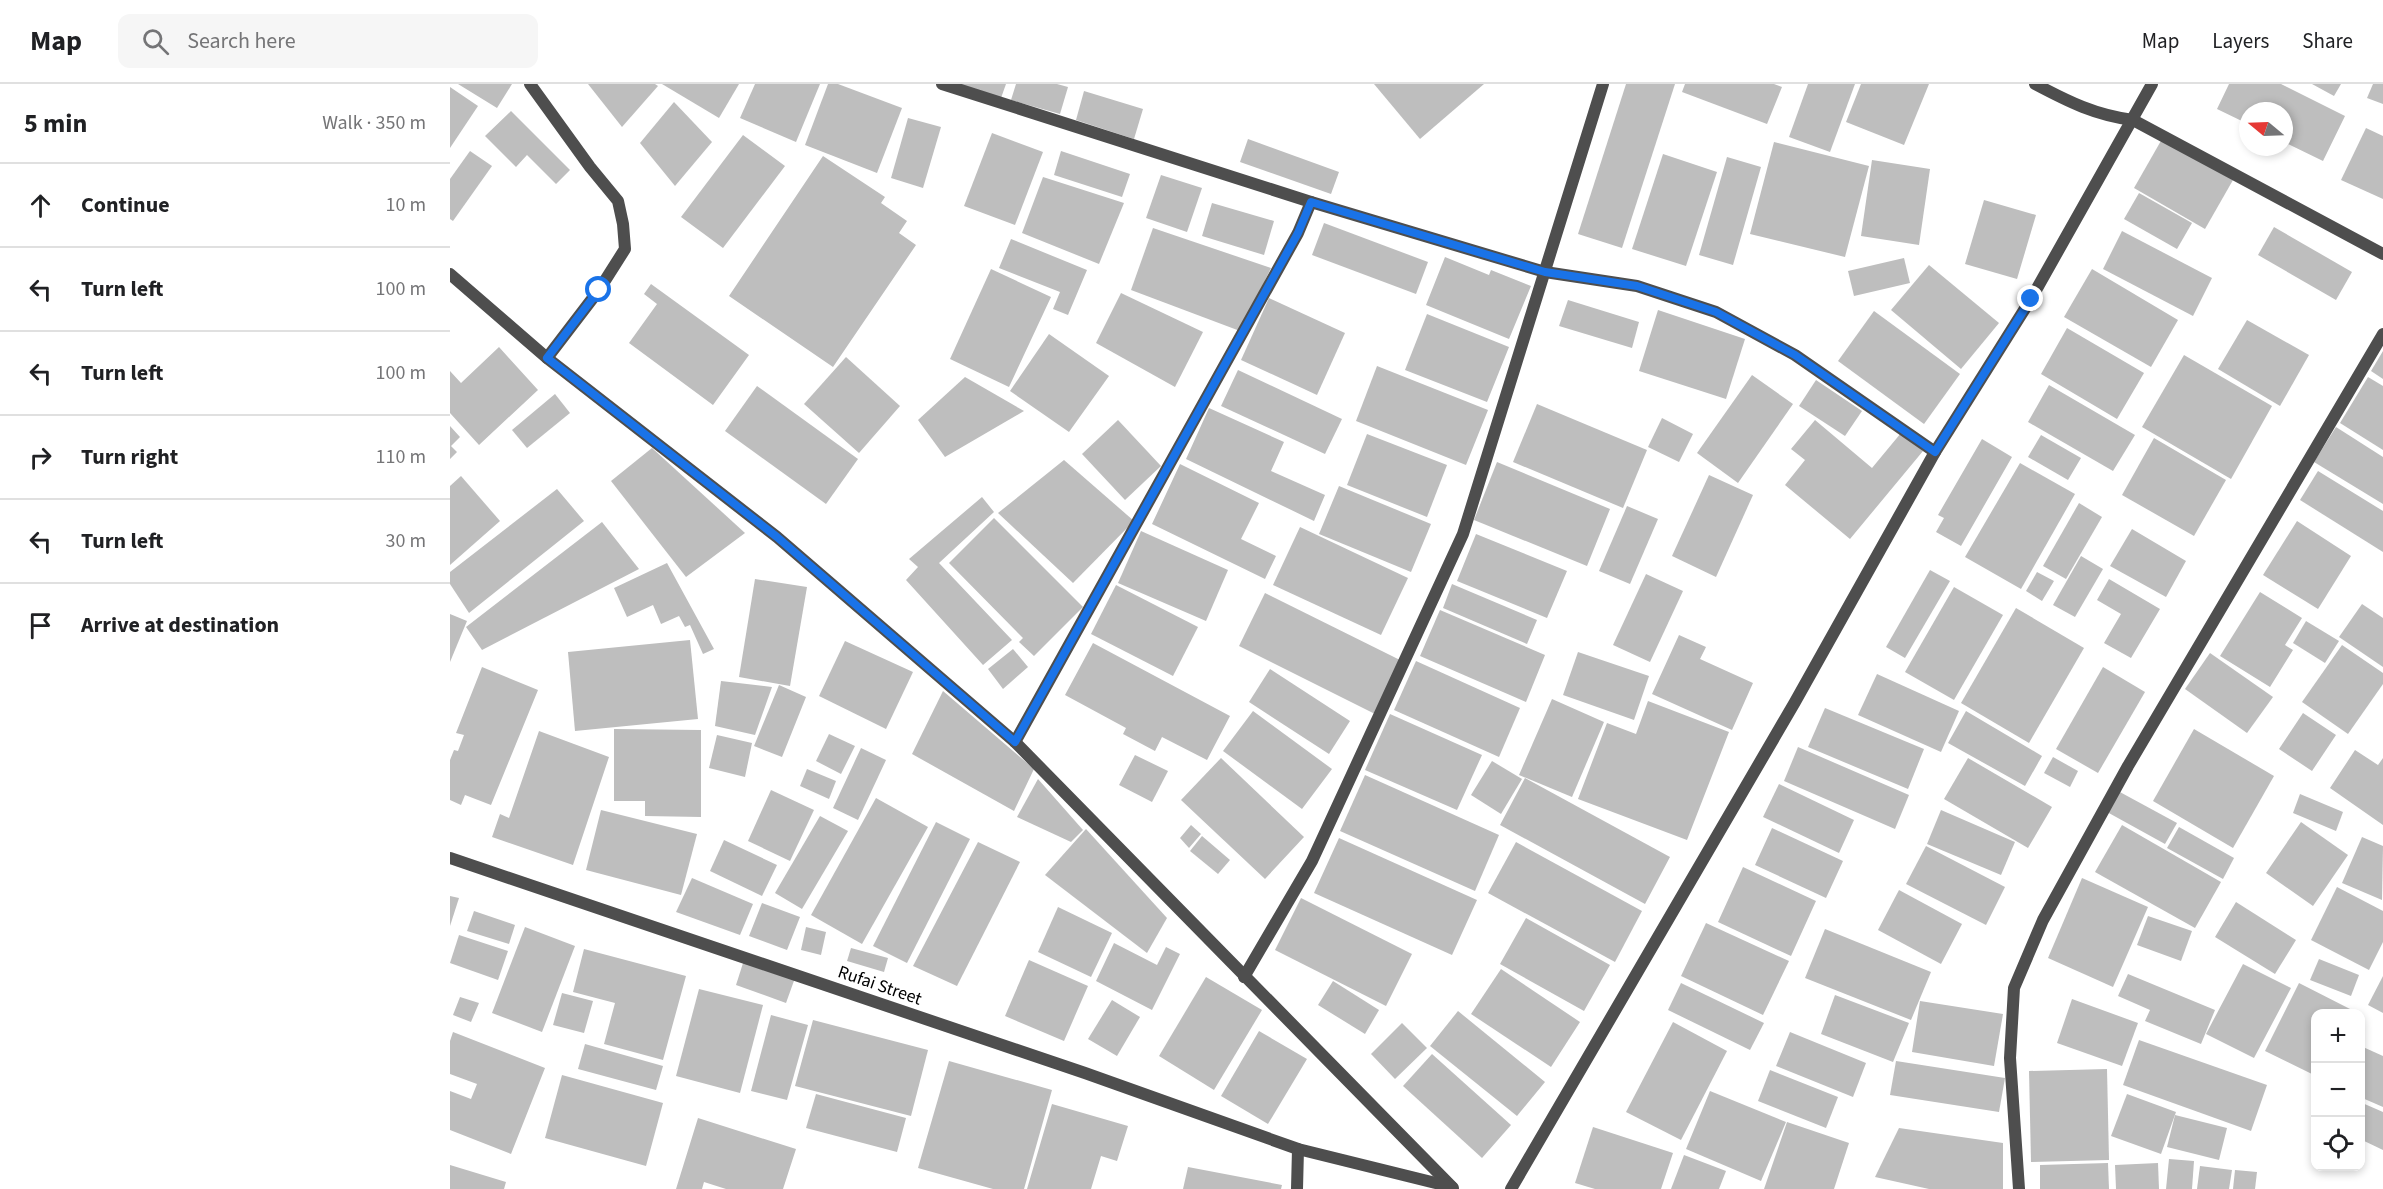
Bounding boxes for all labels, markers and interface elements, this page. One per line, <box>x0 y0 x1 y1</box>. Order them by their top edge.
search box <box>118 14 538 68</box>
text: Map <box>30 21 82 61</box>
icon: search <box>139 25 172 58</box>
text: Search here <box>187 25 296 57</box>
text: Map <box>2142 26 2179 56</box>
text: Layers <box>2212 26 2269 56</box>
text: Share <box>2302 26 2353 56</box>
north arrow <box>2239 102 2293 156</box>
text: 5 min <box>24 105 87 142</box>
text: Walk · 350 m <box>322 109 426 137</box>
icon: ahead <box>24 189 57 222</box>
text: Continue <box>81 189 170 221</box>
text: 10 m <box>386 191 426 219</box>
icon: left <box>24 273 57 306</box>
text: Turn left <box>81 273 163 305</box>
text: 100 m <box>376 275 426 303</box>
route start <box>585 276 611 302</box>
route end <box>2017 285 2043 311</box>
icon: left <box>24 357 57 390</box>
text: Turn left <box>81 357 163 389</box>
text: 100 m <box>376 359 426 387</box>
icon: right <box>24 441 57 474</box>
text: Turn right <box>81 441 178 473</box>
text: 110 m <box>376 443 426 471</box>
icon: left <box>24 525 57 558</box>
text: Turn left <box>81 525 163 557</box>
text: 30 m <box>386 527 426 555</box>
icon: arrive <box>24 609 57 642</box>
text: Arrive at destination <box>81 609 279 641</box>
street label: Rufai Street <box>835 959 925 1011</box>
map controls <box>2311 1009 2365 1171</box>
button: + <box>2311 1009 2365 1063</box>
button: − <box>2311 1063 2365 1117</box>
button: locate <box>2311 1117 2365 1171</box>

